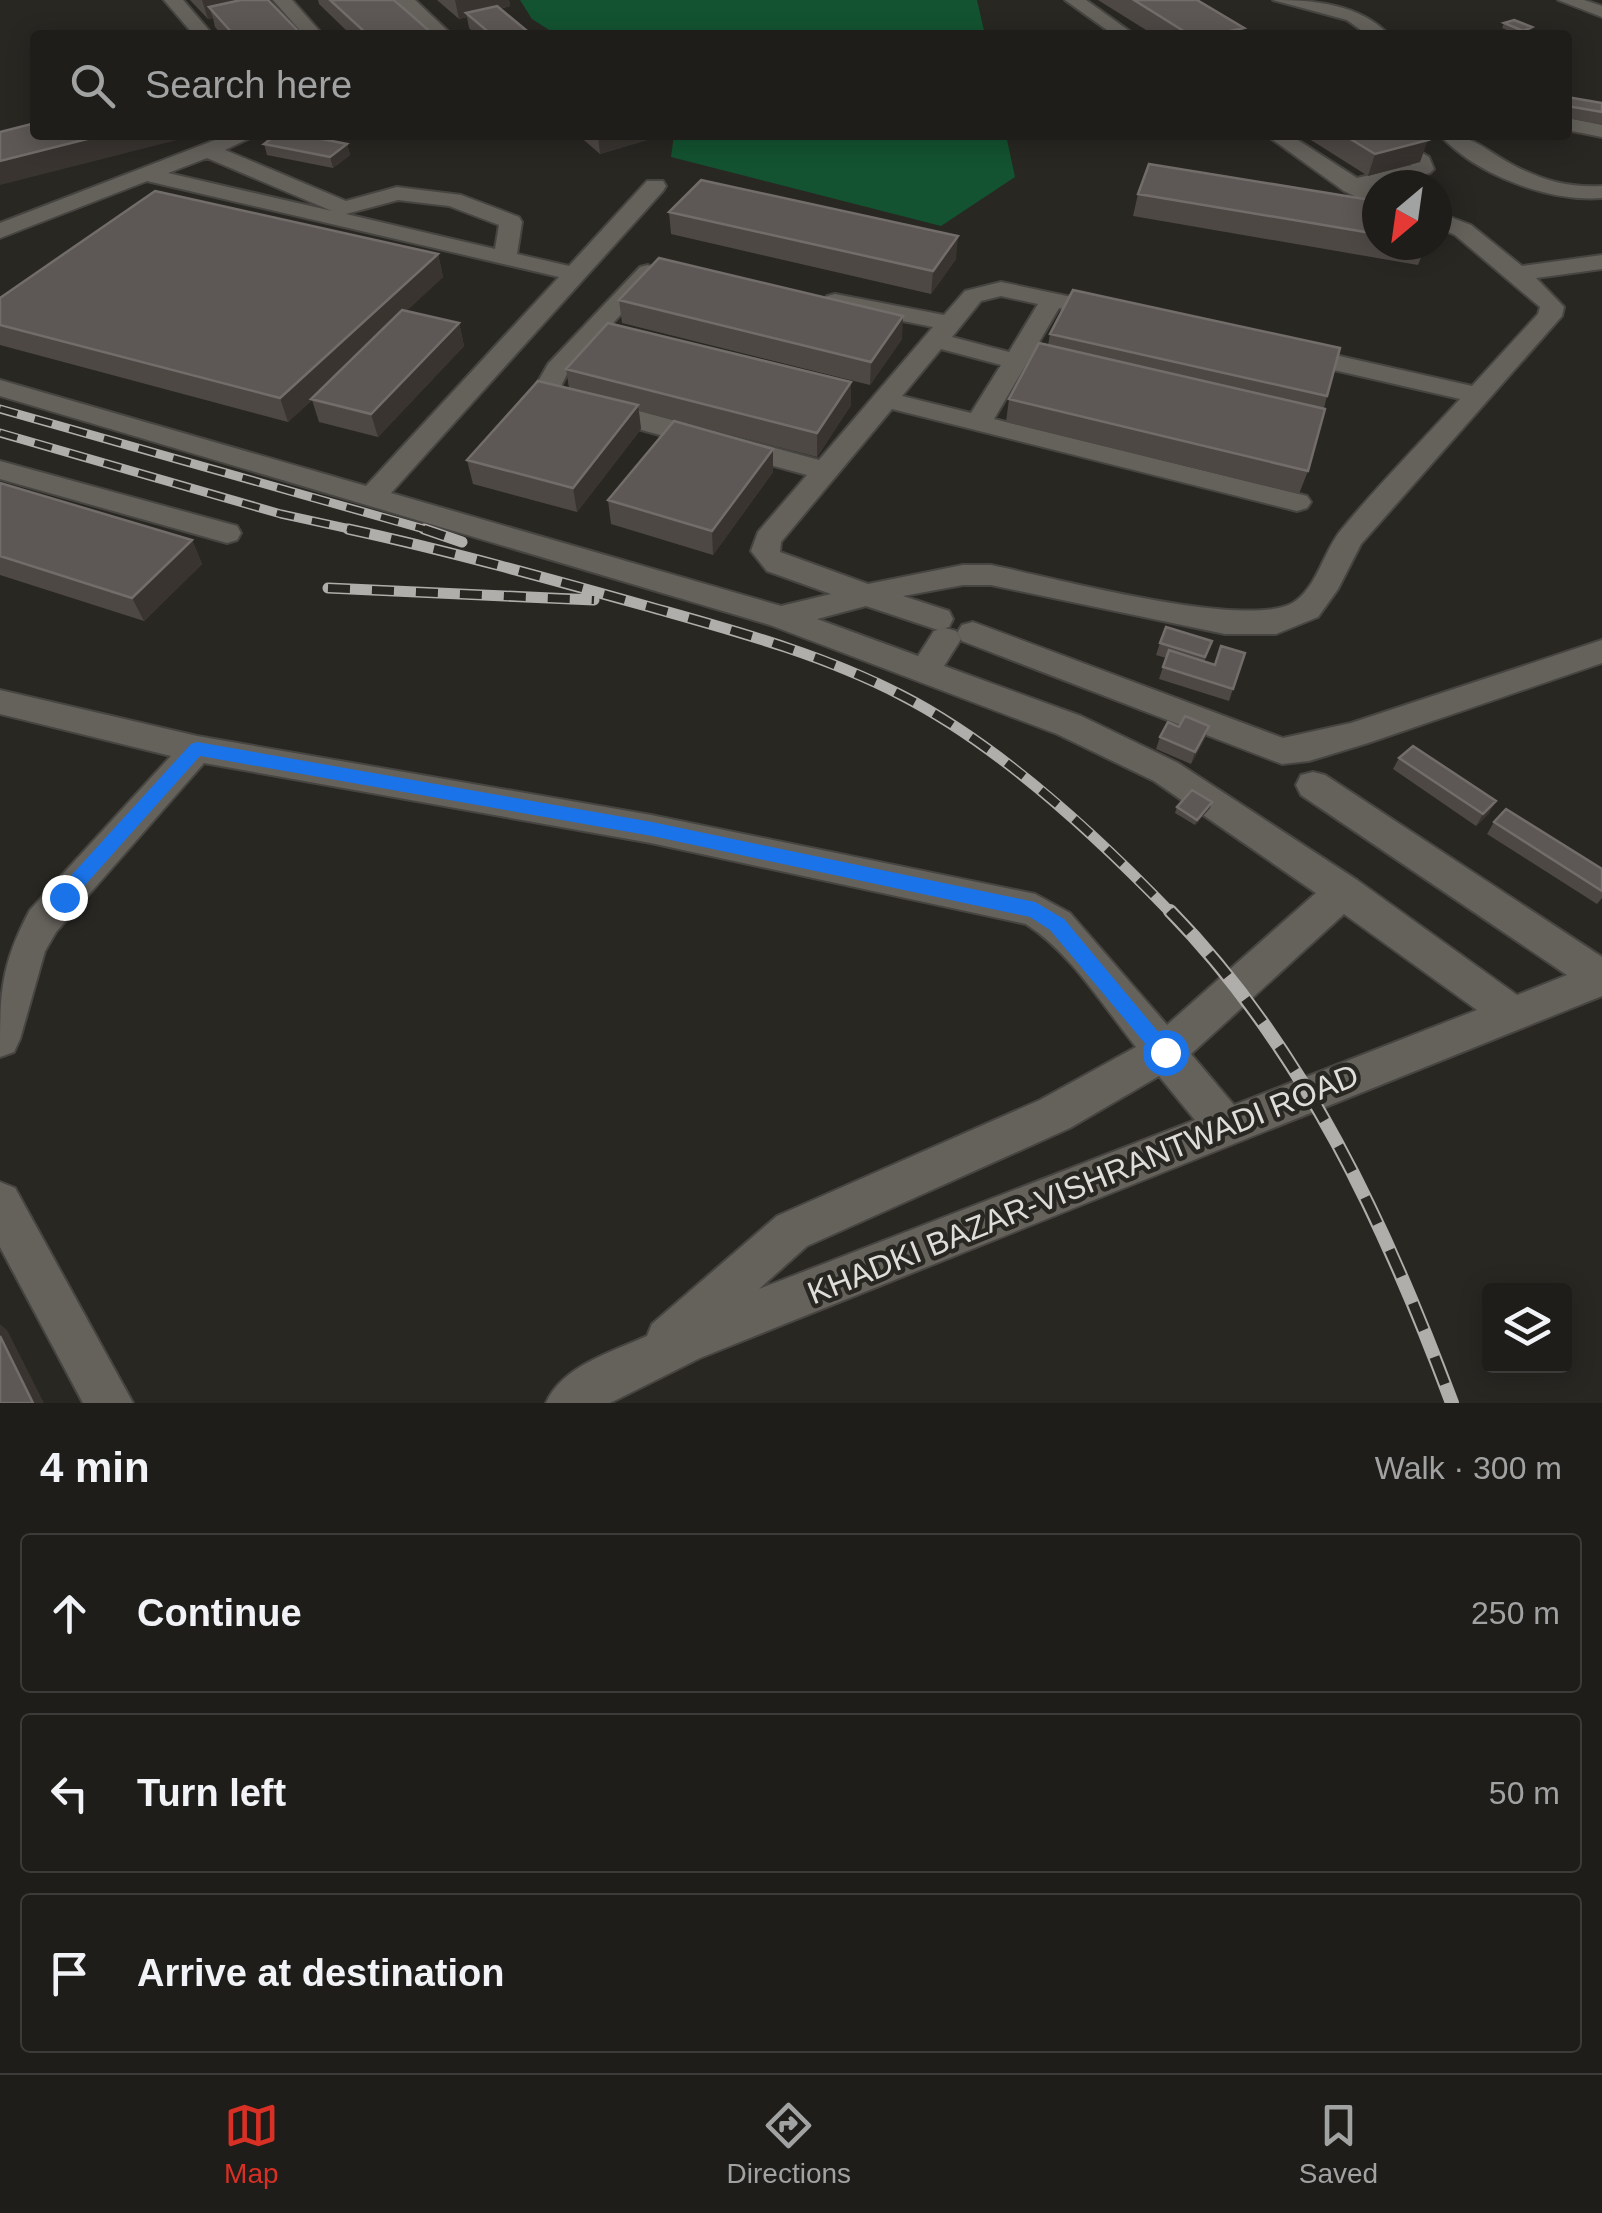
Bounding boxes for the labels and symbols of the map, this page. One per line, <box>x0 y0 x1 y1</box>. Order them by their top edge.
north arrow <box>1362 170 1452 260</box>
route end <box>42 875 88 921</box>
route start <box>1143 1030 1189 1076</box>
street label: KHADKI BAZAR-VISHRANTWADI ROAD <box>802 1057 1364 1311</box>

